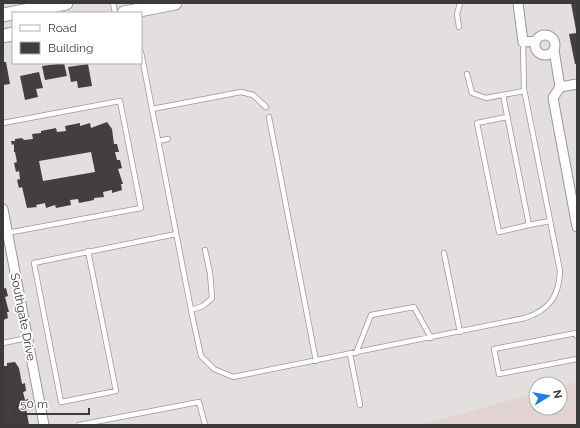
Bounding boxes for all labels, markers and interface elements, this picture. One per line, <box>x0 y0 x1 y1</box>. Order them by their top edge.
legend <box>12 12 142 64</box>
text: Road <box>48 21 77 35</box>
text: Building <box>48 41 94 55</box>
street label: Southgate Drive <box>8 272 38 362</box>
north arrow <box>528 376 568 416</box>
text: N <box>550 389 565 400</box>
scale bar <box>14 390 89 416</box>
text: 50 m <box>20 397 48 411</box>

